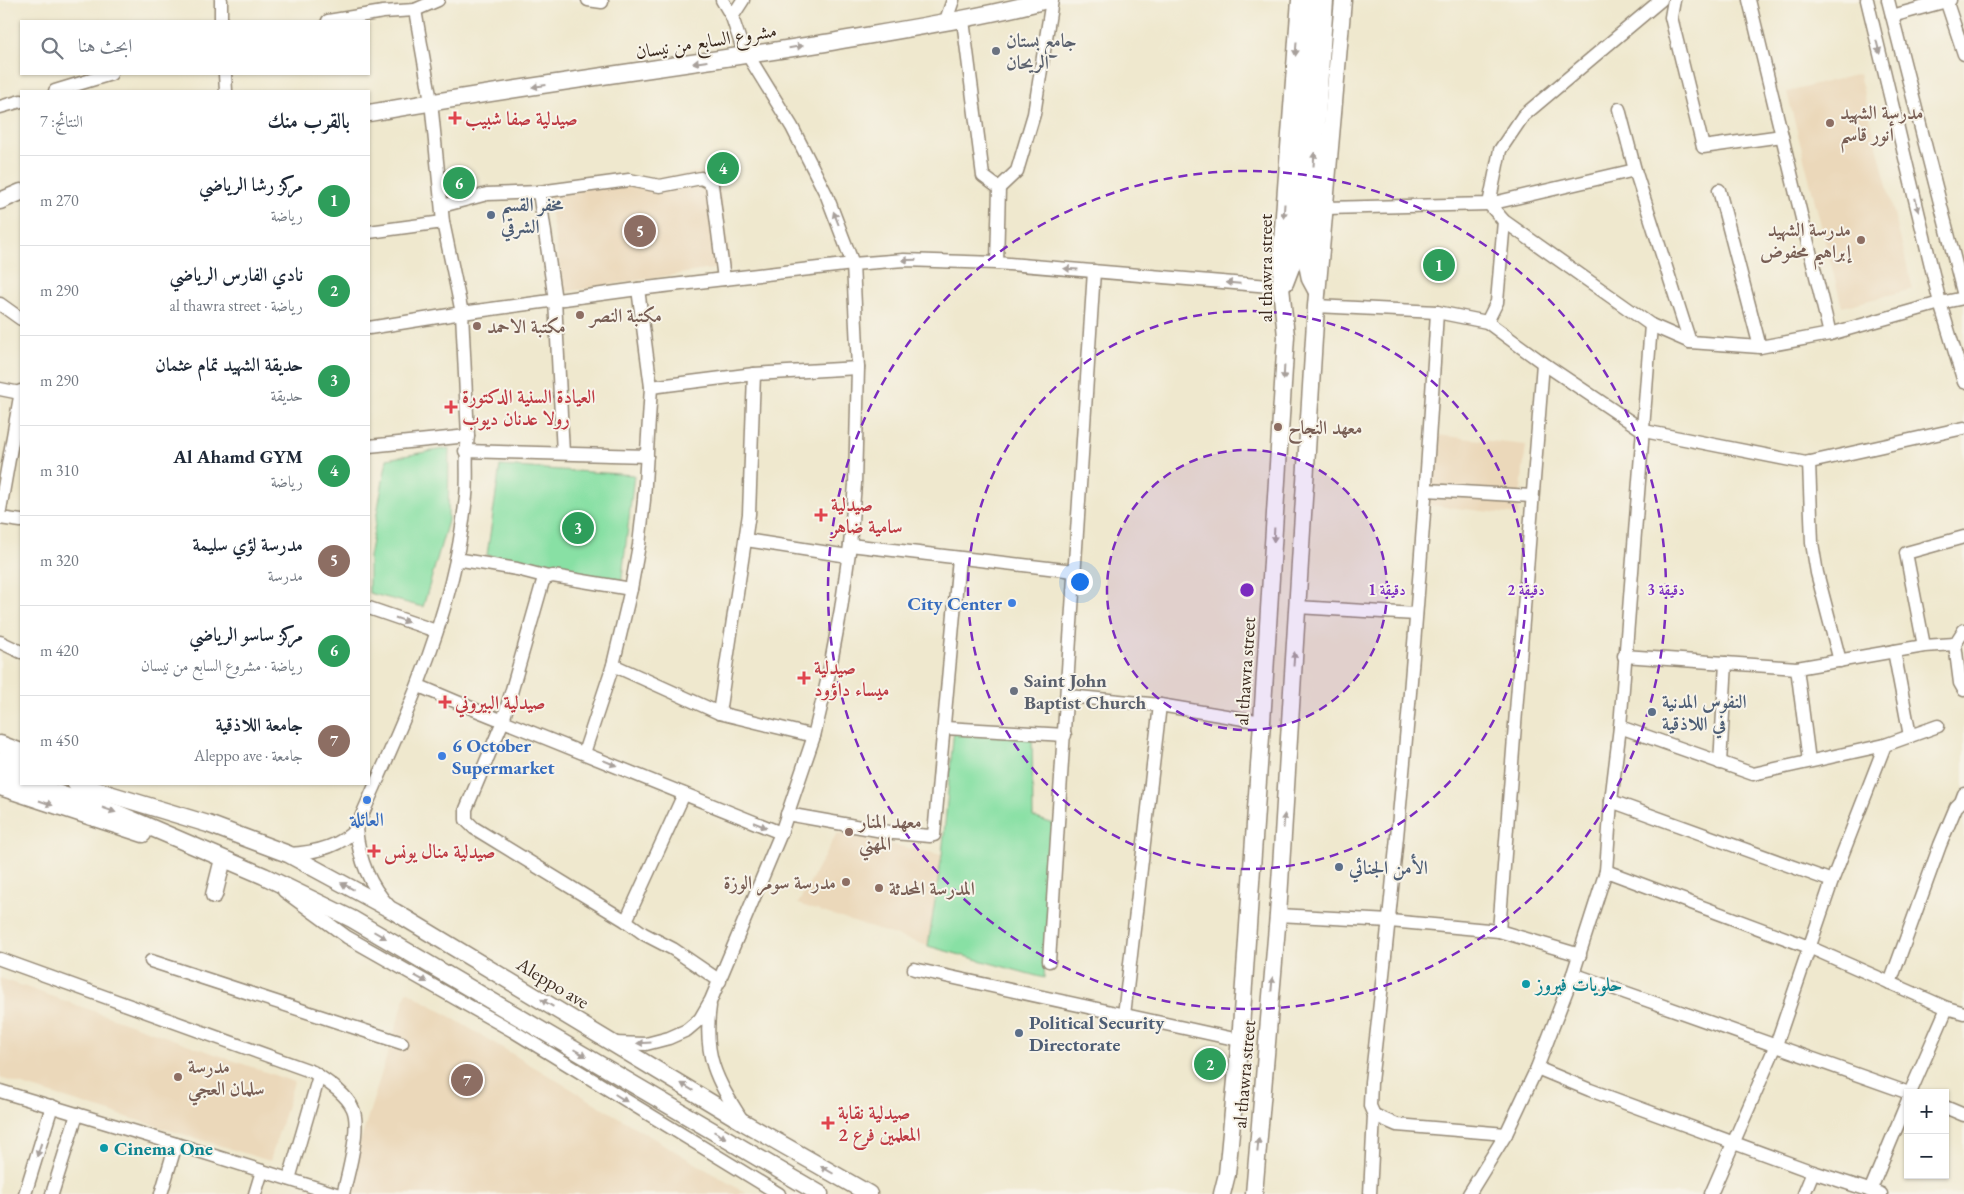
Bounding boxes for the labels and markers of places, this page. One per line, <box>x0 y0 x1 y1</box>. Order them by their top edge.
place label: جامع بستان الريحان <box>1006 28 1077 75</box>
marker: جامع بستان الريحان <box>990 45 1002 57</box>
place label: مدرسة الشهيد أنور قاسم <box>1840 100 1923 153</box>
place label: صيدلية صفا شبيب <box>465 106 578 131</box>
marker: صيدلية صفا شبيب <box>449 112 461 124</box>
marker: مدرسة الشهيد أنور قاسم <box>1824 117 1836 129</box>
pin: 4 <box>707 149 739 187</box>
pin: 6 <box>443 164 475 202</box>
place label: مخفر القسم الشرقي <box>500 192 564 242</box>
marker: مخفر القسم الشرقي <box>485 209 497 221</box>
pin: 5 <box>624 212 656 250</box>
place label: مدرسة الشهيد إبراهيم محفوض <box>1760 217 1853 270</box>
marker: مدرسة الشهيد إبراهيم محفوض <box>1855 234 1867 246</box>
pin: 1 <box>1423 246 1455 284</box>
place label: مكتبة النصر <box>588 303 662 328</box>
marker: مكتبة النصر <box>574 309 586 321</box>
place label: مكتبة الاحمد <box>487 314 566 339</box>
marker: مكتبة الاحمد <box>471 320 483 332</box>
place label: العيادة السنية الدكتورة رولا عدنان ديوب <box>462 384 595 431</box>
marker: العيادة السنية الدكتورة رولا عدنان ديوب <box>444 400 458 414</box>
place label: معهد النجاح <box>1288 415 1362 445</box>
marker: معهد النجاح <box>1272 421 1284 433</box>
place label: صيدلية سامية ضاهر <box>829 492 903 539</box>
pin: 3 <box>562 509 594 547</box>
marker: صيدلية سامية ضاهر <box>815 509 827 521</box>
centre of rings <box>1238 581 1256 599</box>
place label: City Center <box>907 591 1002 616</box>
marker: City Center <box>1006 597 1018 609</box>
place label: صيدلية ميساء داؤود <box>814 655 889 702</box>
place label: Saint John Baptist Church <box>1024 668 1147 715</box>
marker: صيدلية ميساء داؤود <box>798 672 810 684</box>
marker: Saint John Baptist Church <box>1008 685 1020 697</box>
place label: النفوس المدنية في اللاذقية <box>1662 689 1747 739</box>
place label: صيدلية البيروني <box>454 690 546 718</box>
marker: صيدلية البيروني <box>439 696 451 708</box>
marker: النفوس المدنية في اللاذقية <box>1646 706 1658 718</box>
place label: 6 October Supermarket <box>452 733 555 780</box>
marker: 6 October Supermarket <box>436 750 448 762</box>
marker: العائلة <box>361 794 373 806</box>
place label: العائلة <box>349 807 384 832</box>
place label: معهد المنار المهني <box>857 809 922 861</box>
marker: معهد المنار المهني <box>843 826 855 838</box>
place label: صيدلية منال يونس <box>384 839 495 865</box>
marker: صيدلية منال يونس <box>368 845 380 857</box>
place label: الأمن الجنائي <box>1348 853 1428 883</box>
marker: الأمن الجنائي <box>1333 861 1345 873</box>
place label: مدرسة سومر الوزة <box>724 870 836 896</box>
marker: مدرسة سومر الوزة <box>840 876 852 888</box>
place label: المدرسة المحدثة <box>889 876 975 901</box>
marker: المدرسة المحدثة <box>873 882 885 894</box>
place label: حلويات فيروز <box>1534 972 1622 997</box>
marker: حلويات فيروز <box>1520 978 1532 990</box>
place label: Political Security Directorate <box>1029 1010 1165 1057</box>
marker: Political Security Directorate <box>1013 1027 1025 1039</box>
pin: 2 <box>1194 1045 1226 1083</box>
place label: مدرسة سلمان العجي <box>188 1054 265 1106</box>
pin: 7 <box>451 1061 483 1099</box>
marker: مدرسة سلمان العجي <box>172 1071 184 1083</box>
place label: صيدلية نقابة المعلمين فرع 2 <box>838 1100 921 1150</box>
marker: صيدلية نقابة المعلمين فرع 2 <box>822 1117 834 1129</box>
place label: Cinema One <box>114 1136 213 1161</box>
marker: Cinema One <box>98 1142 110 1154</box>

